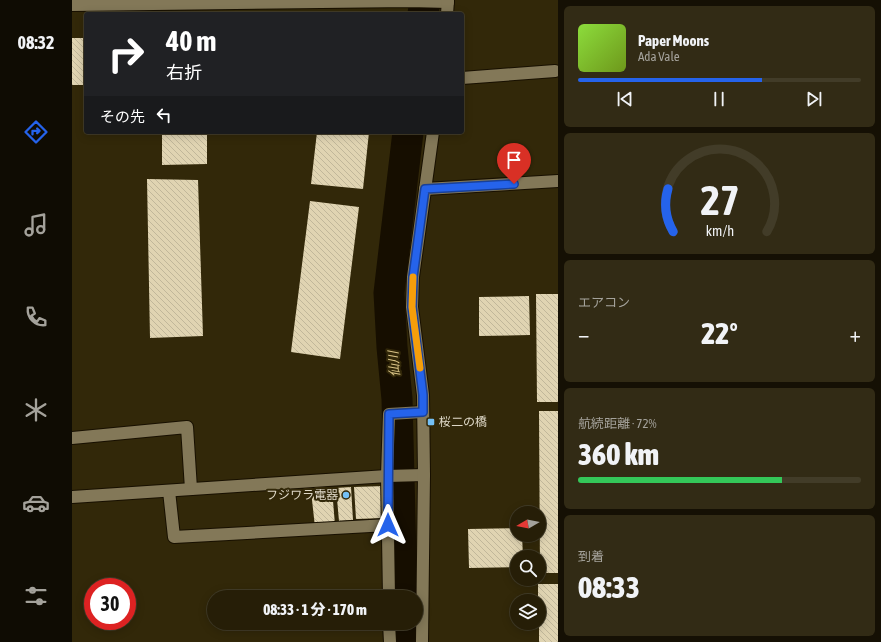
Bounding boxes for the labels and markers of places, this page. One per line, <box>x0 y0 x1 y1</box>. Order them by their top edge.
pin <box>497 143 531 184</box>
place label: 桜二の橋 <box>439 415 487 429</box>
marker: 桜二の橋 <box>426 417 436 427</box>
place label: フジワラ電器 <box>266 488 338 502</box>
marker: フジワラ電器 <box>341 490 351 500</box>

